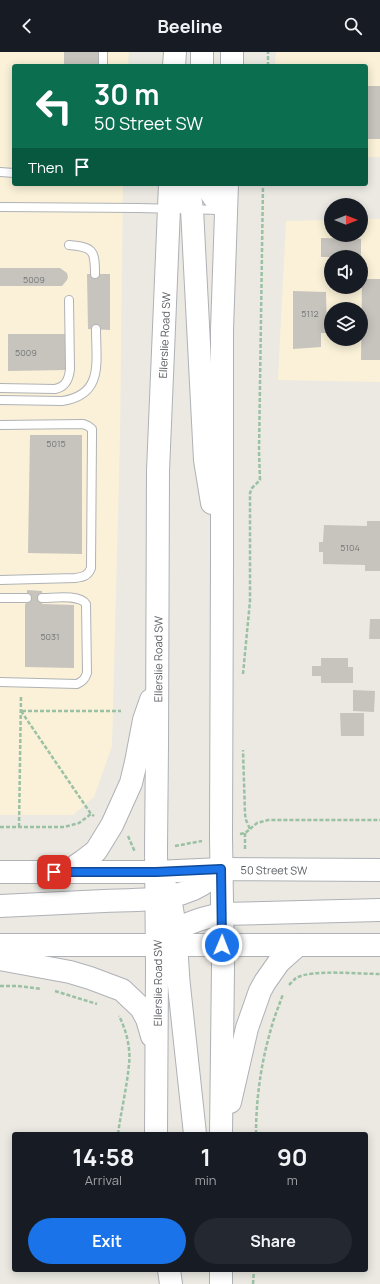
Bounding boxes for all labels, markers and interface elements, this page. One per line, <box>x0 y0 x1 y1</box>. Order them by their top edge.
text: Beeline <box>157 14 223 38</box>
icon: back <box>16 15 38 37</box>
icon: search <box>342 15 364 37</box>
text: 30 m <box>94 75 159 113</box>
icon: left <box>28 80 80 132</box>
text: 50 Street SW <box>94 111 203 135</box>
icon: arrive <box>71 156 93 178</box>
text: Then <box>28 157 63 178</box>
north arrow <box>324 198 368 242</box>
map controls <box>324 198 368 346</box>
button: sound <box>324 250 368 294</box>
house number: 5009 <box>23 273 45 286</box>
street label: Ellerslie Road SW <box>154 291 173 379</box>
button: layers <box>324 302 368 346</box>
house number: 5112 <box>301 307 319 320</box>
house number: 5009 <box>15 346 37 359</box>
house number: 5015 <box>46 437 66 450</box>
house number: 5104 <box>340 541 360 554</box>
street label: Ellerslie Road SW <box>150 615 165 702</box>
house number: 5031 <box>40 630 60 643</box>
pin <box>37 855 71 889</box>
icon: arrive <box>43 861 65 883</box>
street label: 50 Street SW <box>241 862 308 877</box>
position arrow <box>201 924 243 966</box>
street label: Ellerslie Road SW <box>149 939 165 1026</box>
text: 14:58 <box>72 1140 134 1173</box>
text: 1 <box>200 1140 211 1173</box>
text: 90 <box>277 1140 308 1173</box>
text: Arrival <box>85 1171 122 1189</box>
text: min <box>195 1171 217 1189</box>
text: m <box>287 1171 298 1189</box>
button: Exit <box>28 1218 186 1264</box>
button: Share <box>194 1218 352 1264</box>

